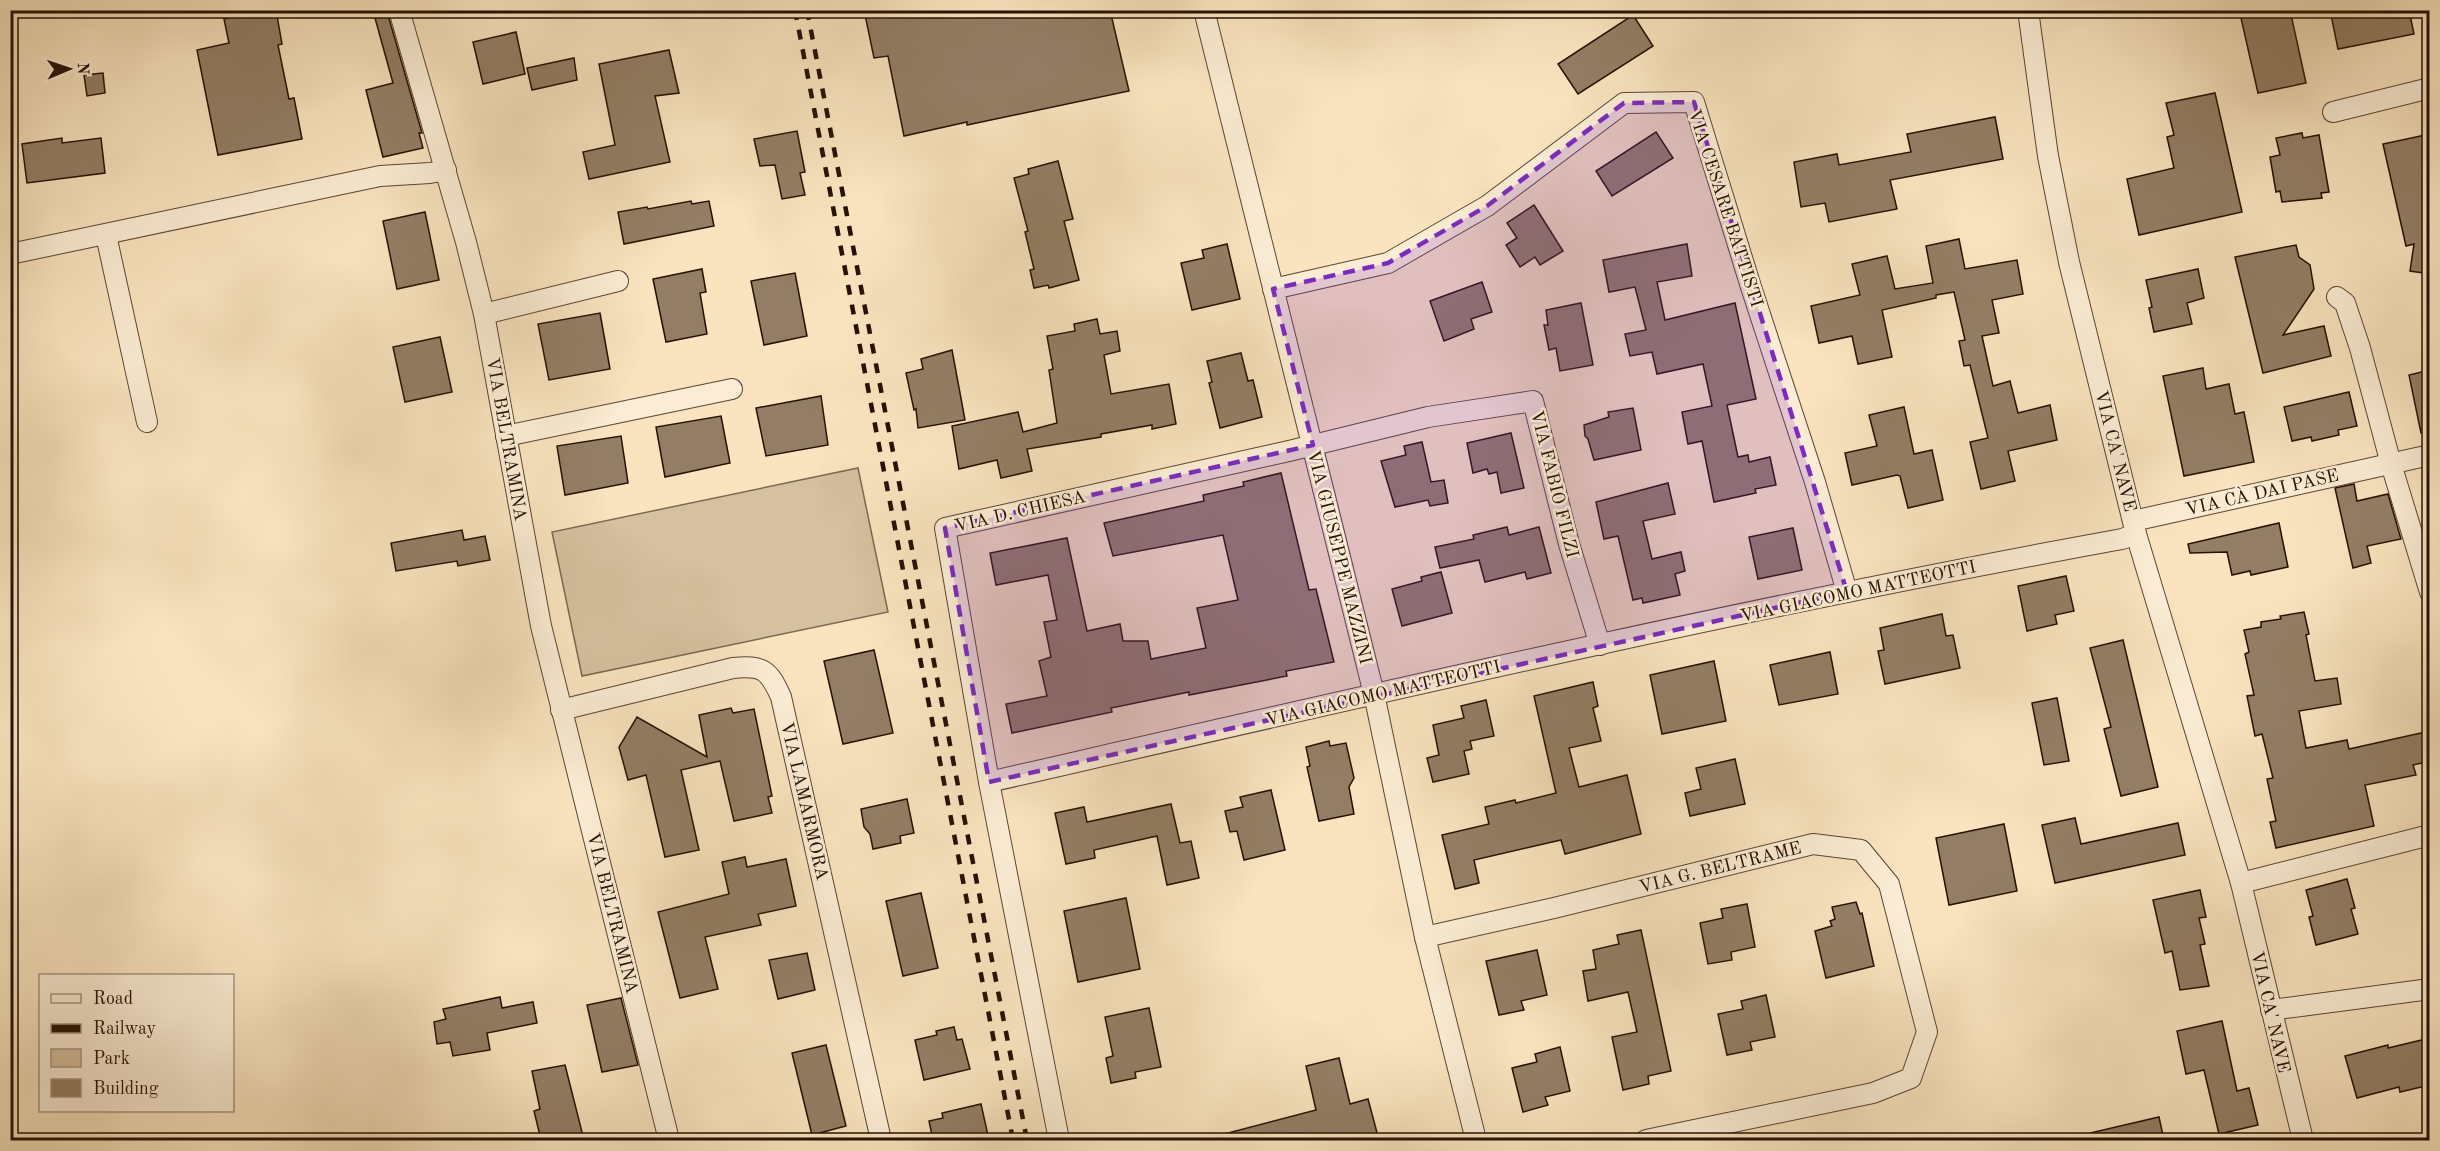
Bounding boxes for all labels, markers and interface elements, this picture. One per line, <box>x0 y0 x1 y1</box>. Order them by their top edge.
north arrow <box>39 39 99 99</box>
text: N <box>74 62 90 76</box>
street label: VIA CESARE BATTISTI <box>1685 107 1766 309</box>
street label: VIA BELTRAMINA <box>483 356 529 522</box>
street label: VIA CA' NAVE <box>2091 389 2139 514</box>
street label: VIA FABIO FILZI <box>1527 409 1581 560</box>
street label: VIA GIUSEPPE MAZZINI <box>1304 448 1374 666</box>
street label: VIA CÀ DAI PASE <box>2183 463 2341 519</box>
street label: VIA D. CHIESA <box>953 488 1088 536</box>
street label: VIA GIACOMO MATTEOTTI <box>1739 558 1978 626</box>
street label: VIA GIACOMO MATTEOTTI <box>1264 658 1503 730</box>
street label: VIA LAMARMORA <box>777 720 831 882</box>
street label: VIA BELTRAMINA <box>583 831 641 996</box>
street label: VIA G. BELTRAME <box>1637 839 1803 897</box>
street label: VIA CA' NAVE <box>2247 950 2293 1075</box>
legend <box>39 974 234 1112</box>
text: Road <box>93 990 133 1008</box>
text: Railway <box>93 1020 156 1038</box>
text: Park <box>93 1050 130 1068</box>
text: Building <box>93 1080 159 1098</box>

